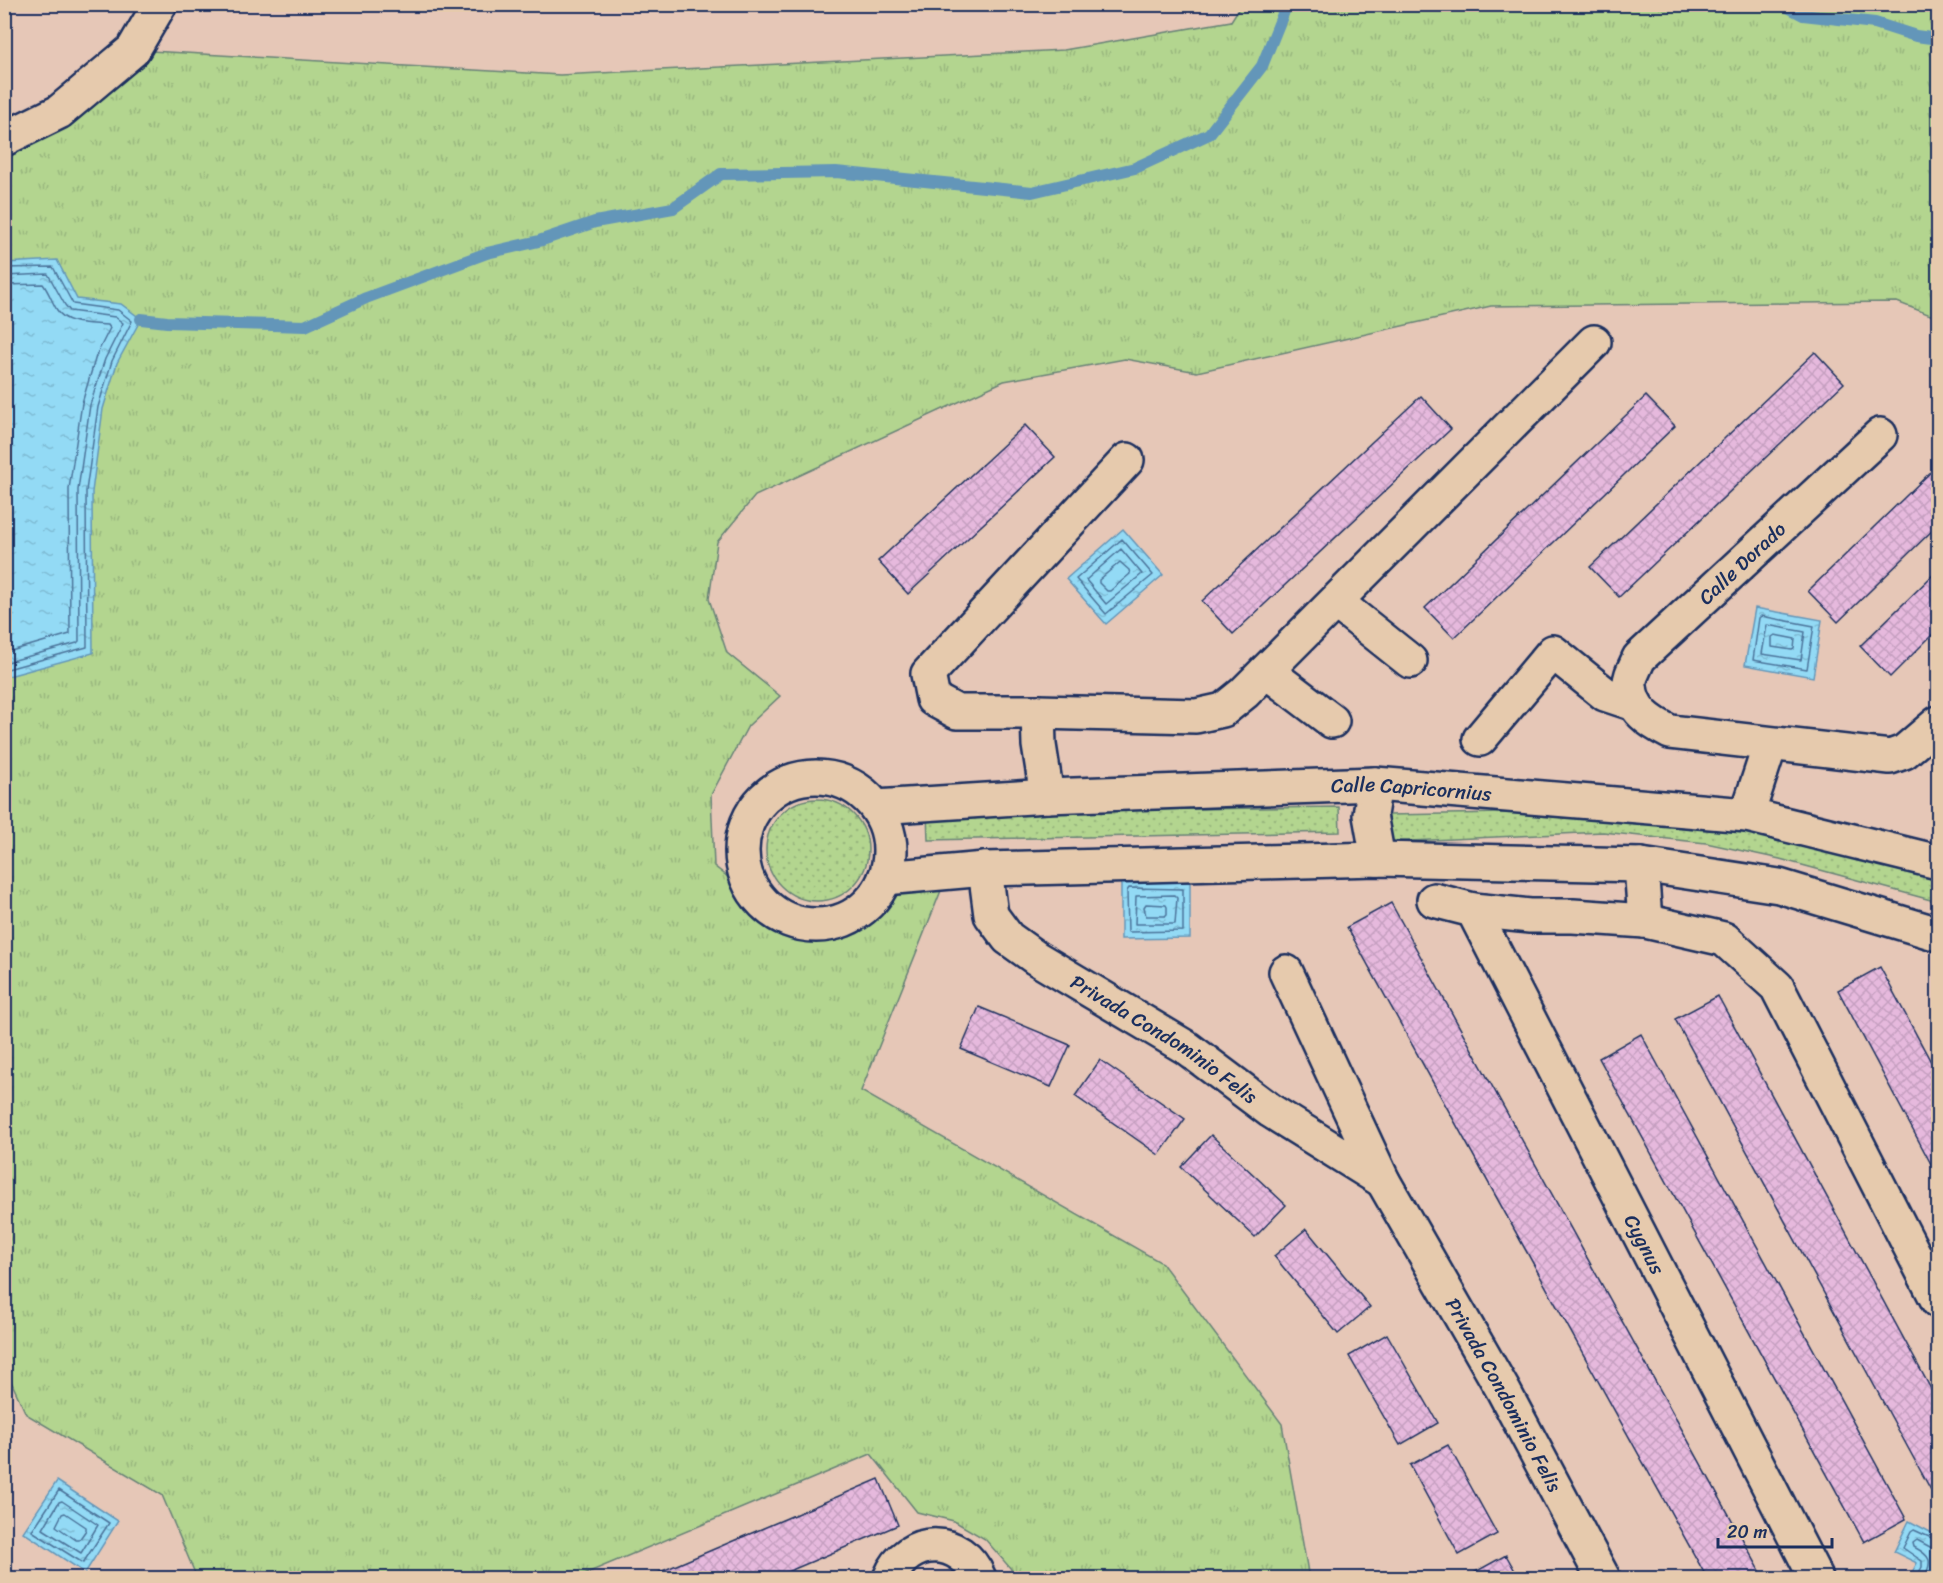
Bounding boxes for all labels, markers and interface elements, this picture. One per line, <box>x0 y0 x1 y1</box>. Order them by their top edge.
street label: Calle Dorado <box>1690 513 1795 614</box>
street label: Calle Capricornius <box>1330 767 1494 812</box>
street label: Privada Condominio Felis <box>1063 965 1266 1114</box>
street label: Cygnus <box>1614 1208 1675 1282</box>
street label: Privada Condominio Felis <box>1435 1291 1572 1499</box>
scale bar <box>1718 1511 1832 1549</box>
text: 20 m <box>1727 1516 1767 1548</box>

